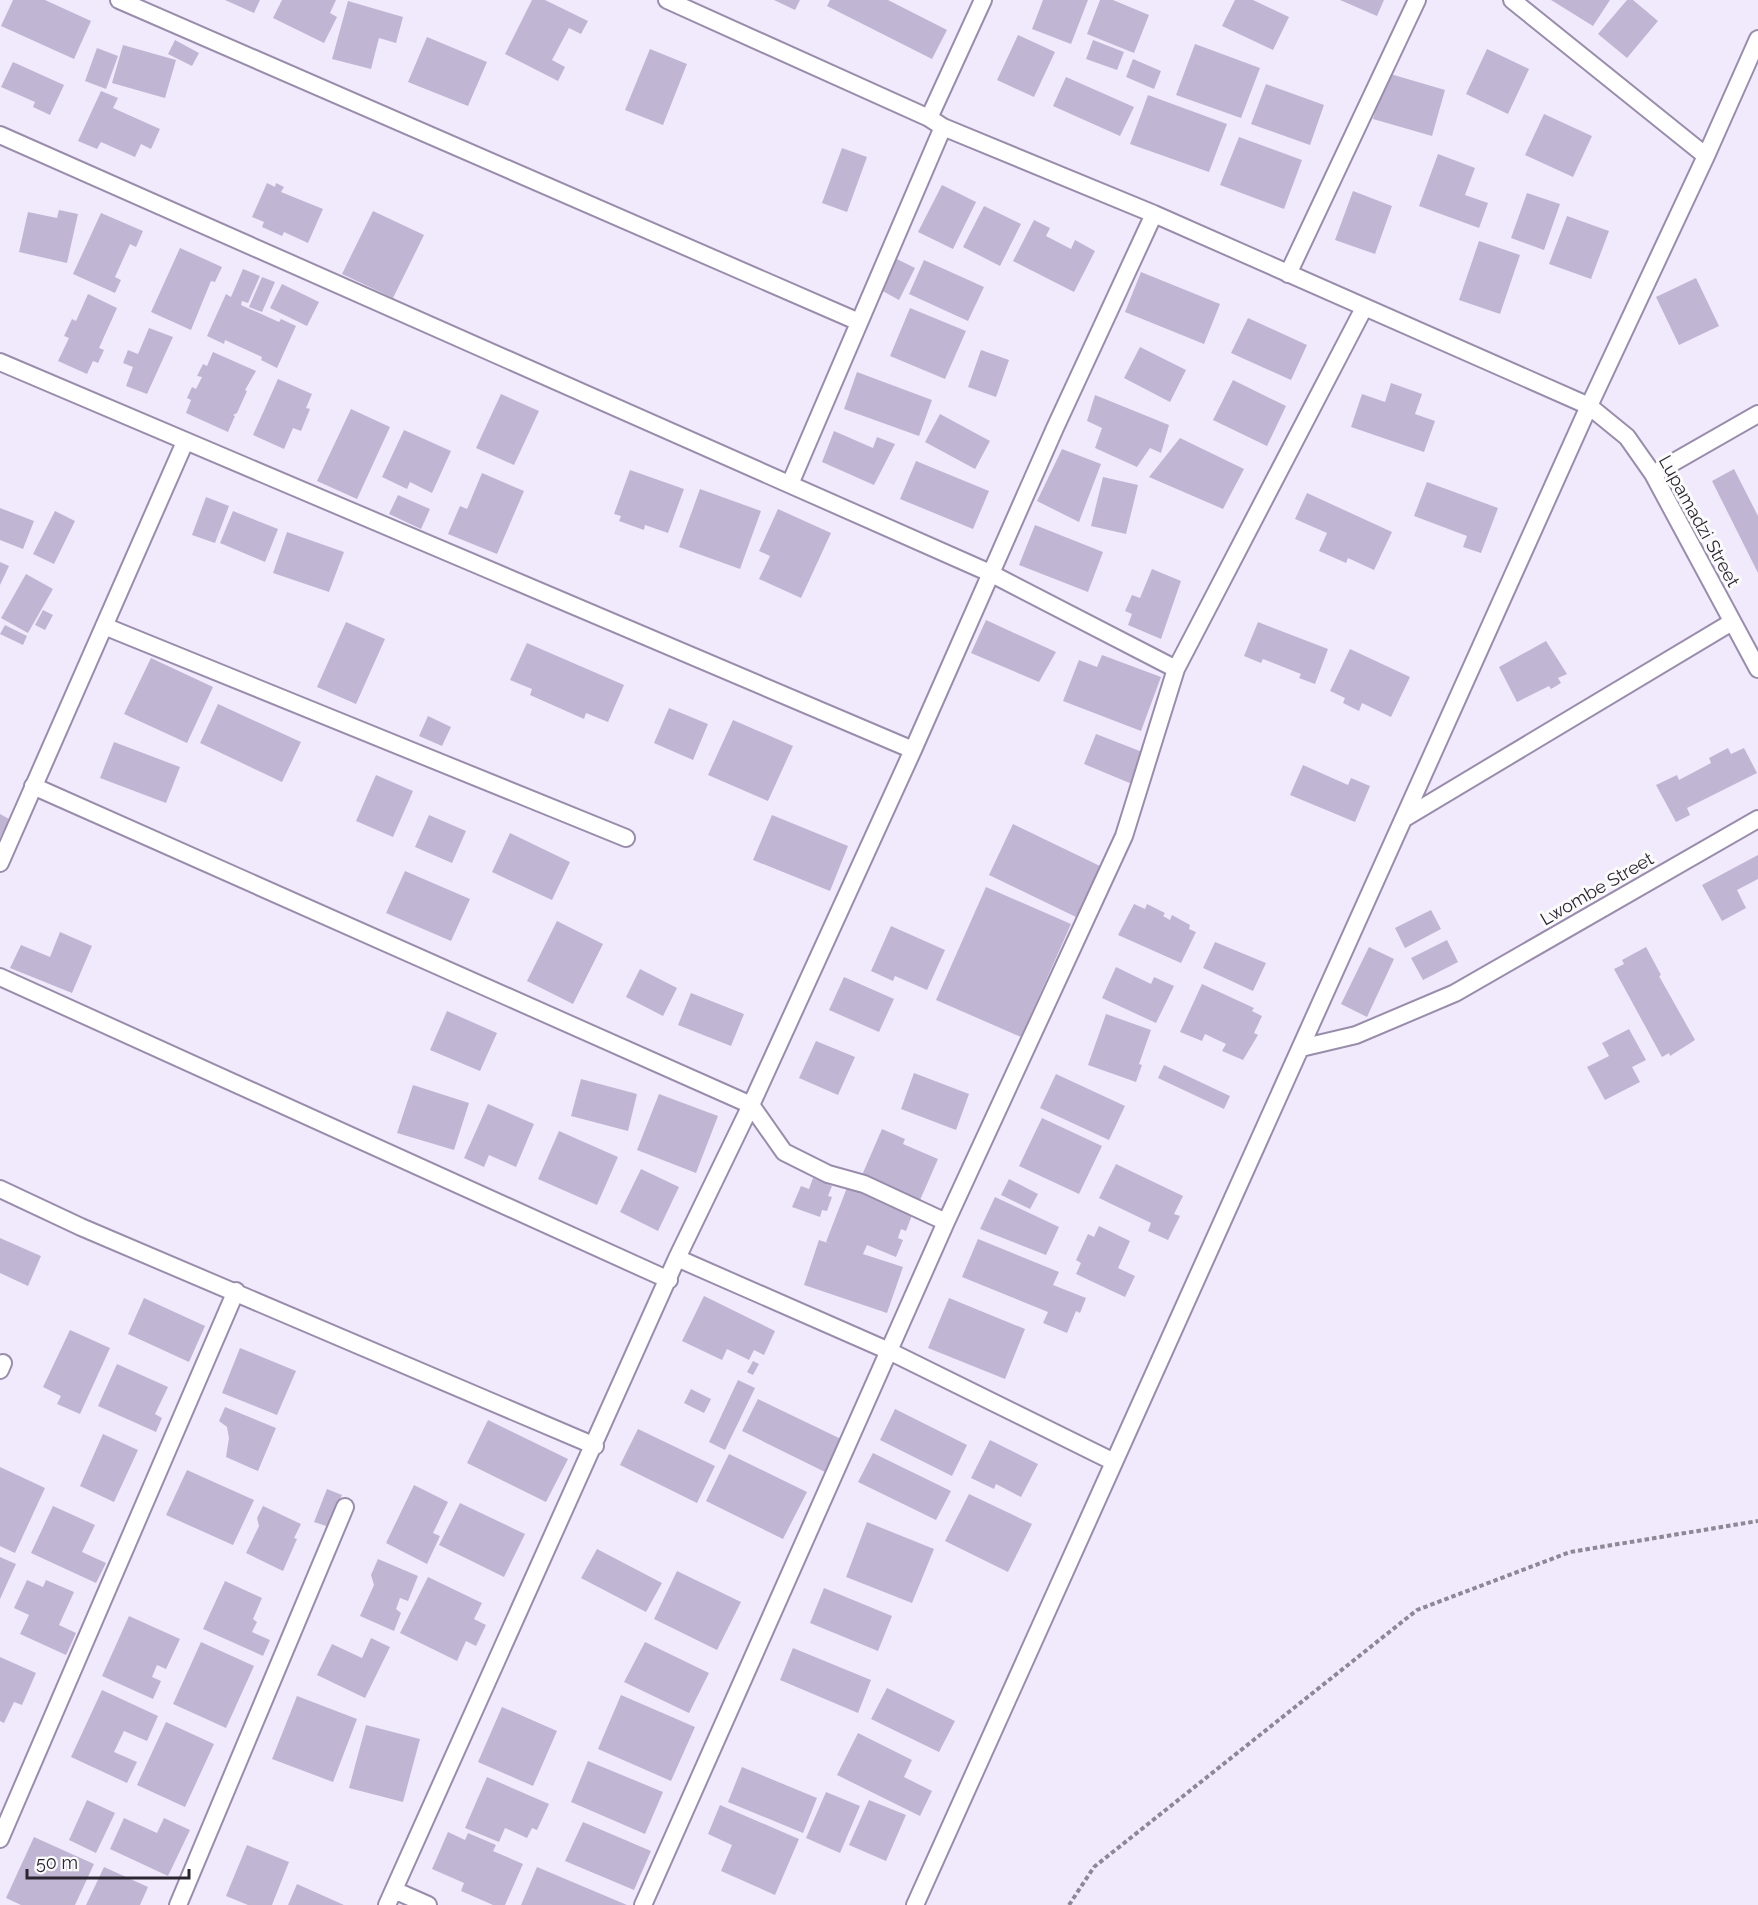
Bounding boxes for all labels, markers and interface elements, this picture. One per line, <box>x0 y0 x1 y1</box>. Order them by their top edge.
street label: Lupamadzi Street <box>1655 451 1744 590</box>
street label: Lwombe Street <box>1537 848 1657 929</box>
scale bar <box>27 1842 189 1880</box>
text: 50 m <box>36 1852 78 1873</box>

